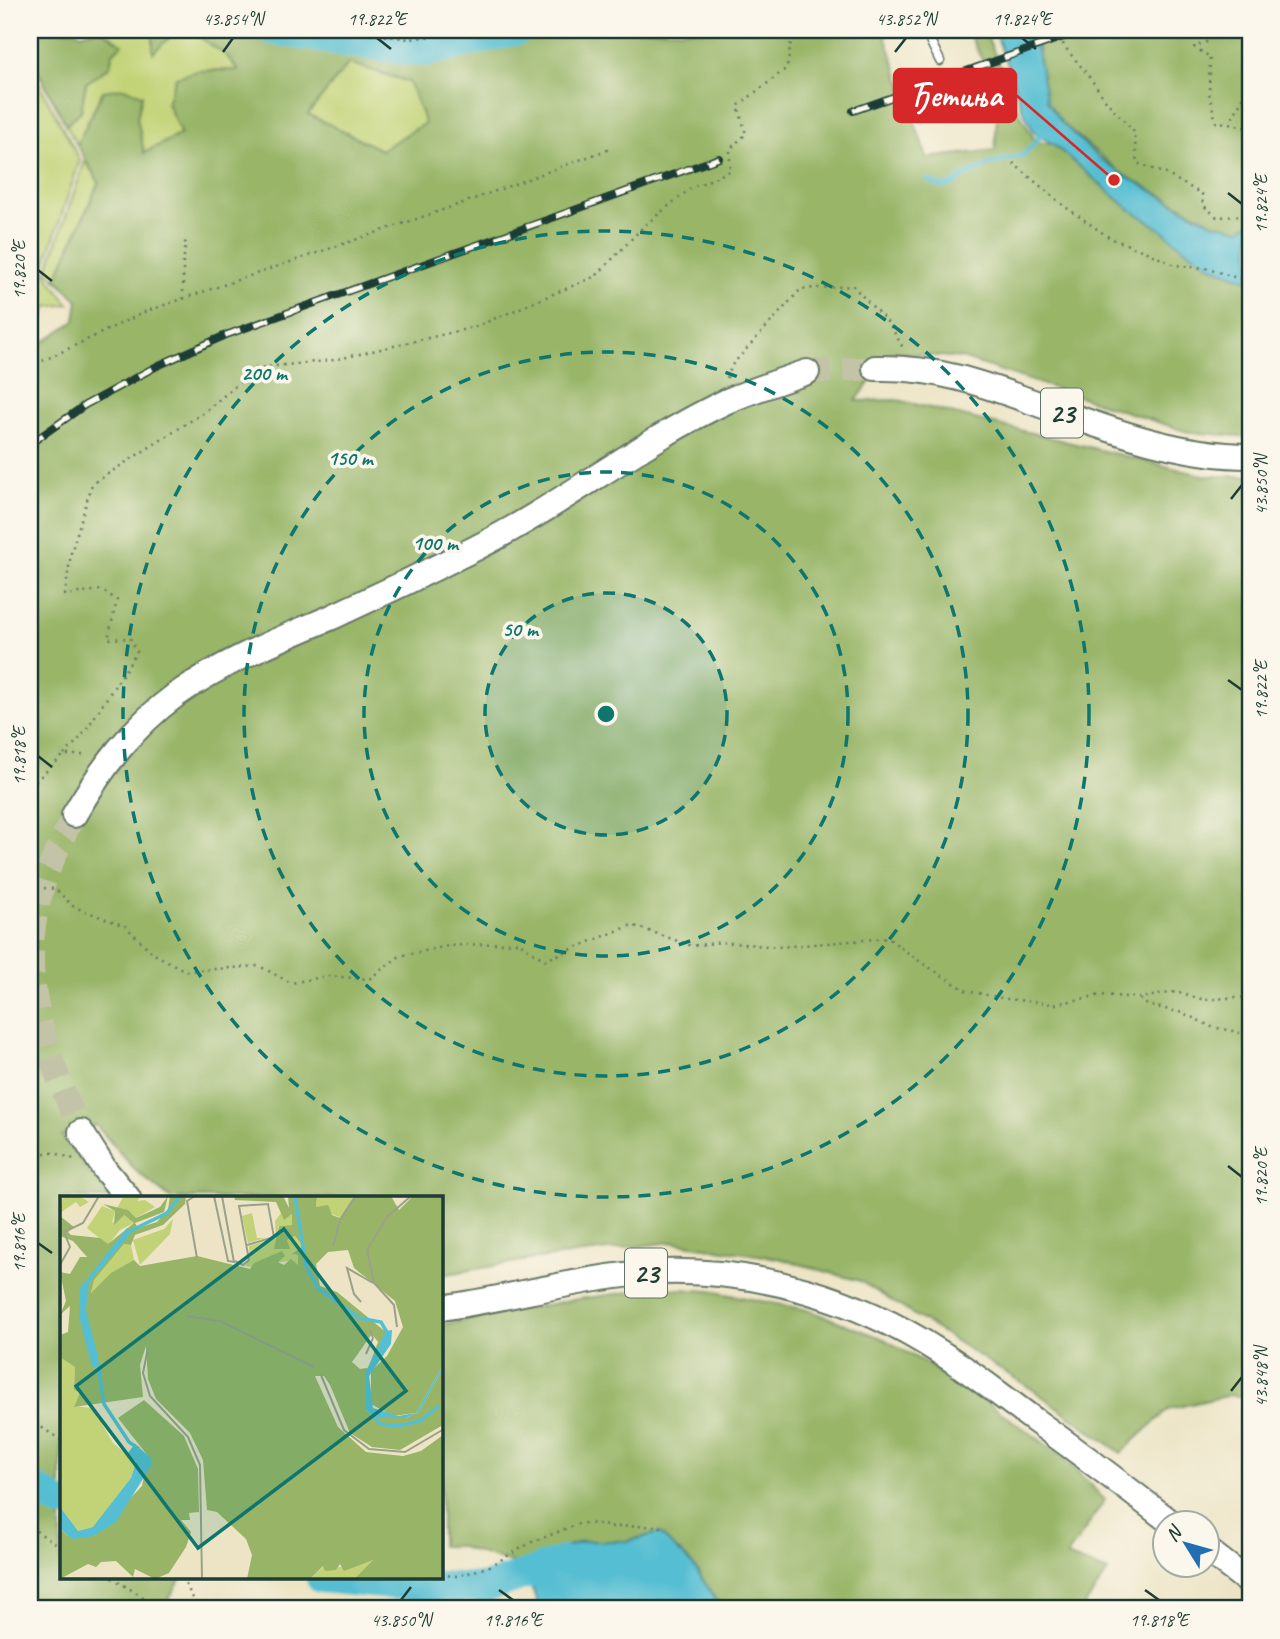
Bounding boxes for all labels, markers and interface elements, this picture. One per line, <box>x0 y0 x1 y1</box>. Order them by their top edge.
text: 43.854°N <box>203 8 266 30</box>
text: 19.822°E <box>348 8 409 30</box>
text: 43.852°N <box>876 8 939 30</box>
text: 19.824°E <box>993 8 1054 30</box>
callout: Ђетиња <box>894 69 1016 122</box>
text: Ђетиња <box>908 75 1005 116</box>
text: 19.824°E <box>1250 172 1272 233</box>
text: 19.820°E <box>8 238 30 299</box>
text: 200 m <box>241 360 289 386</box>
road number: 23 <box>1041 388 1083 438</box>
text: 150 m <box>327 445 375 471</box>
text: 43.850°N <box>1250 452 1272 515</box>
text: 100 m <box>412 530 460 556</box>
text: 50 m <box>502 616 540 642</box>
text: 19.822°E <box>1250 658 1272 719</box>
centre of rings <box>594 702 618 726</box>
text: 19.818°E <box>8 724 30 785</box>
text: 19.820°E <box>1250 1145 1272 1206</box>
inset map <box>60 1196 443 1580</box>
text: 19.816°E <box>8 1211 30 1272</box>
road number: 23 <box>625 1248 667 1298</box>
text: 43.848°N <box>1250 1344 1272 1407</box>
north arrow <box>1150 1510 1220 1580</box>
text: N <box>1160 1520 1188 1546</box>
text: 43.850°N <box>371 1609 434 1631</box>
text: 19.816°E <box>484 1609 545 1631</box>
text: 19.818°E <box>1130 1609 1191 1631</box>

